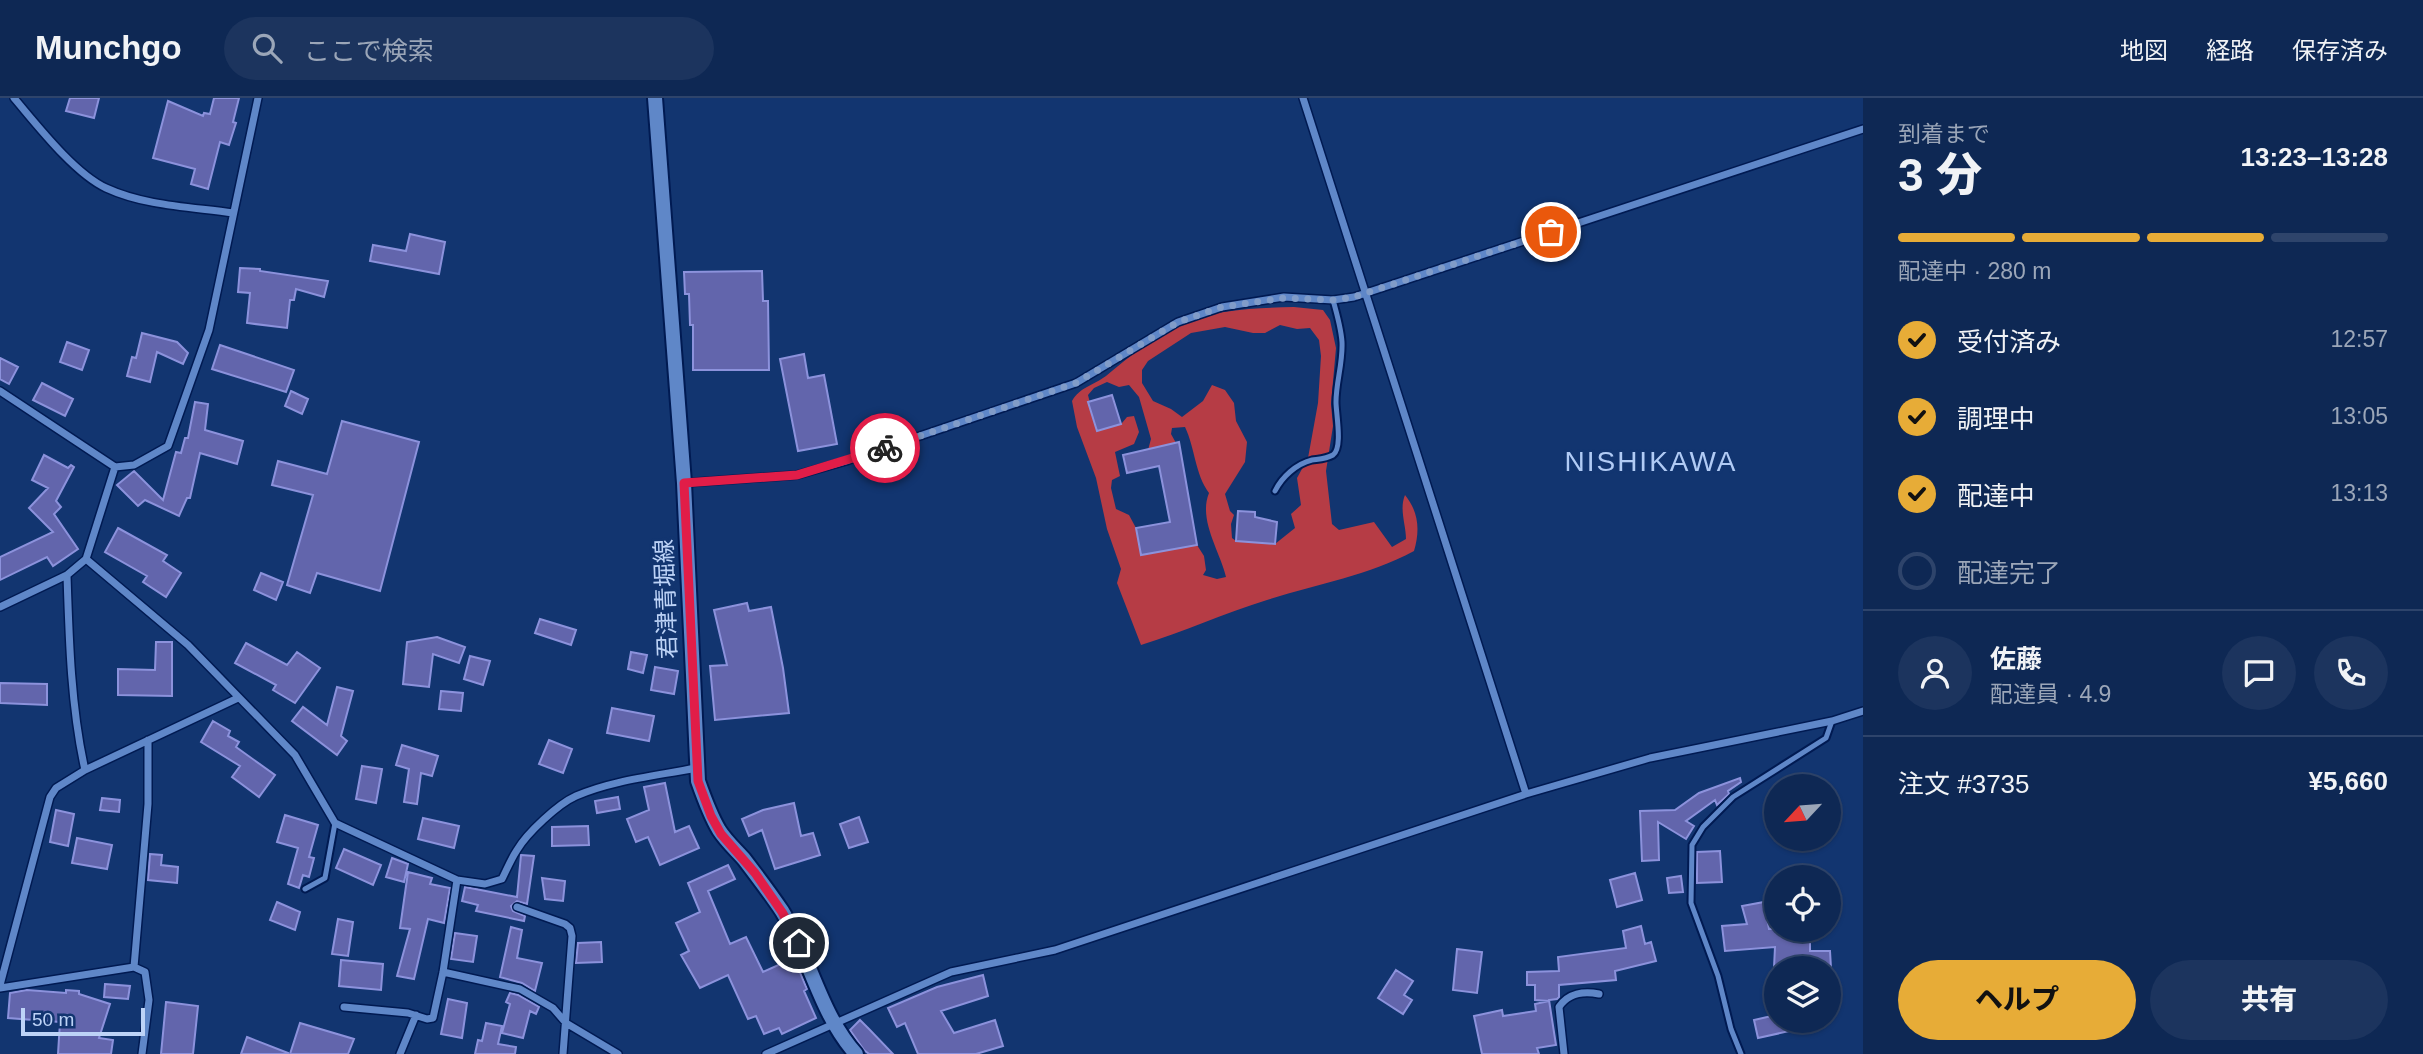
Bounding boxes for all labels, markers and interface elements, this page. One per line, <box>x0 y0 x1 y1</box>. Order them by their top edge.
search box <box>224 17 714 80</box>
text: Munchgo <box>35 29 182 66</box>
icon: search <box>248 29 286 67</box>
text: ここで検索 <box>304 36 434 66</box>
text: 地図 <box>2120 37 2168 64</box>
text: 経路 <box>2206 37 2254 64</box>
text: 保存済み <box>2292 37 2388 64</box>
text: 到着まで <box>1898 121 1990 147</box>
text: 13:23–13:28 <box>2241 142 2388 172</box>
text: 3 分 <box>1898 149 1982 201</box>
pin <box>1521 202 1581 262</box>
icon: bag <box>1532 213 1570 251</box>
text: 配達中 · 280 m <box>1898 258 2051 284</box>
icon: check <box>1898 321 1936 359</box>
text: 12:57 <box>2330 326 2388 352</box>
text: 受付済み <box>1957 327 2061 357</box>
icon: check <box>1898 398 1936 436</box>
text: 13:05 <box>2330 403 2388 429</box>
text: 調理中 <box>1957 404 2035 434</box>
courier <box>850 413 920 483</box>
icon: bike <box>866 429 904 467</box>
district label: NISHIKAWA <box>1564 446 1738 477</box>
icon: check <box>1898 475 1936 513</box>
text: 13:13 <box>2330 480 2388 506</box>
text: 配達中 <box>1957 481 2035 511</box>
street label: 君津青堀線 <box>650 539 681 659</box>
text: 配達完了 <box>1957 558 2061 588</box>
button: person <box>1898 636 1972 710</box>
button: chat <box>2222 636 2296 710</box>
button: phone <box>2314 636 2388 710</box>
text: 佐藤 <box>1990 644 2042 674</box>
text: 配達員 · 4.9 <box>1990 681 2111 707</box>
text: ¥5,660 <box>2308 766 2388 796</box>
text: 注文 #3735 <box>1898 769 2030 799</box>
north arrow <box>1764 774 1841 850</box>
map controls <box>1764 774 1841 1033</box>
button: locate <box>1764 865 1841 942</box>
pin <box>769 913 829 973</box>
icon: home <box>780 924 818 962</box>
button: layers <box>1764 956 1841 1033</box>
button: ヘルプ <box>1898 960 2136 1040</box>
button: 共有 <box>2150 960 2388 1040</box>
scale bar <box>21 1005 145 1037</box>
text: 50 m <box>32 1009 74 1030</box>

